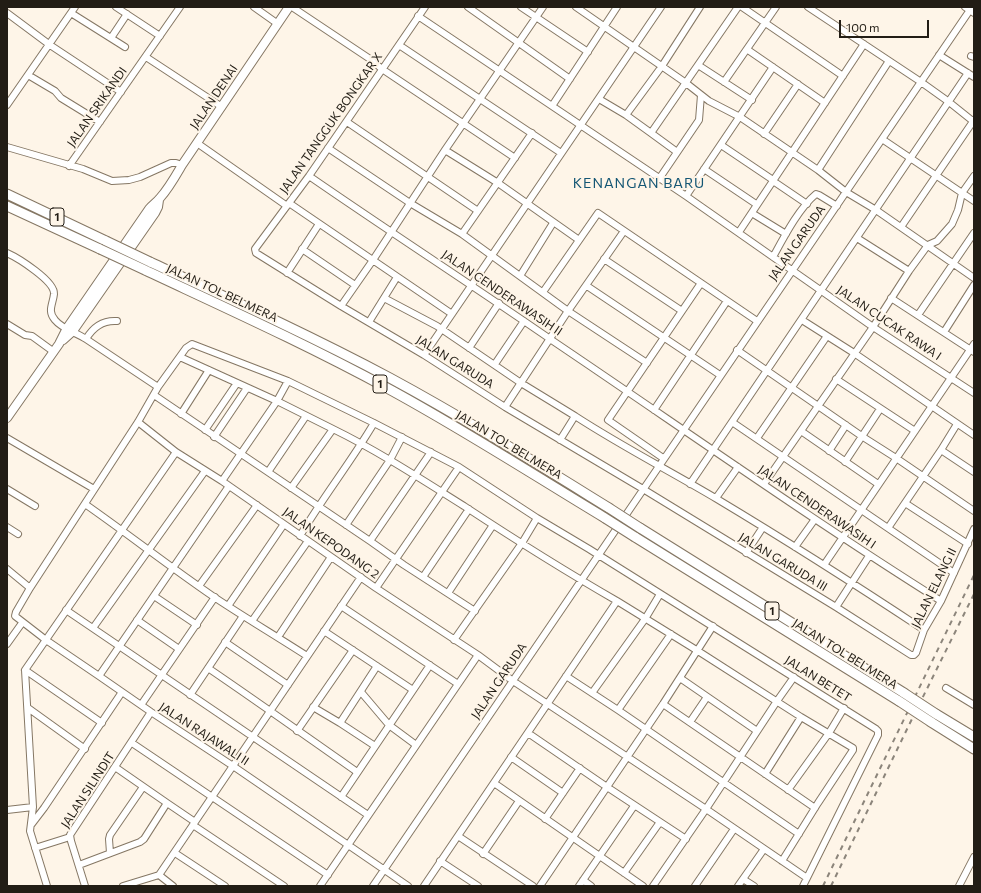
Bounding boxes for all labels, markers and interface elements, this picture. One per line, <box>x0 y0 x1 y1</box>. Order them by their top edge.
scale bar <box>841 12 931 38</box>
text: 100 m <box>846 20 880 34</box>
street label: JALAN TANGGUK BONGKAR X <box>277 50 385 196</box>
street label: JALAN DENAI <box>187 62 241 132</box>
street label: JALAN SRIKANDI <box>64 64 130 150</box>
district label: KENANGAN BARU <box>573 175 705 191</box>
street label: JALAN GARUDA <box>766 203 828 283</box>
road number: 1 <box>50 208 64 226</box>
street label: JALAN CENDERAWASIH II <box>439 247 565 339</box>
street label: JALAN TOL BELMERA <box>164 261 280 325</box>
street label: JALAN CUCAK RAWA I <box>834 283 944 363</box>
street label: JALAN GARUDA <box>414 332 496 392</box>
road number: 1 <box>373 375 387 393</box>
street label: JALAN TOL BELMERA <box>453 408 565 482</box>
street label: JALAN CENDERAWASIH I <box>755 462 879 552</box>
street label: JALAN KEPODANG 2 <box>280 504 382 582</box>
street label: JALAN GARUDA III <box>736 530 830 594</box>
street label: JALAN ELANG II <box>908 546 960 630</box>
road number: 1 <box>765 602 779 620</box>
street label: JALAN TOL BELMERA <box>790 616 900 692</box>
street label: JALAN GARUDA <box>468 640 530 722</box>
street label: JALAN BETET <box>782 653 854 705</box>
street label: JALAN RAJAWALI II <box>156 700 252 768</box>
street label: JALAN SILINDIT <box>58 749 118 831</box>

